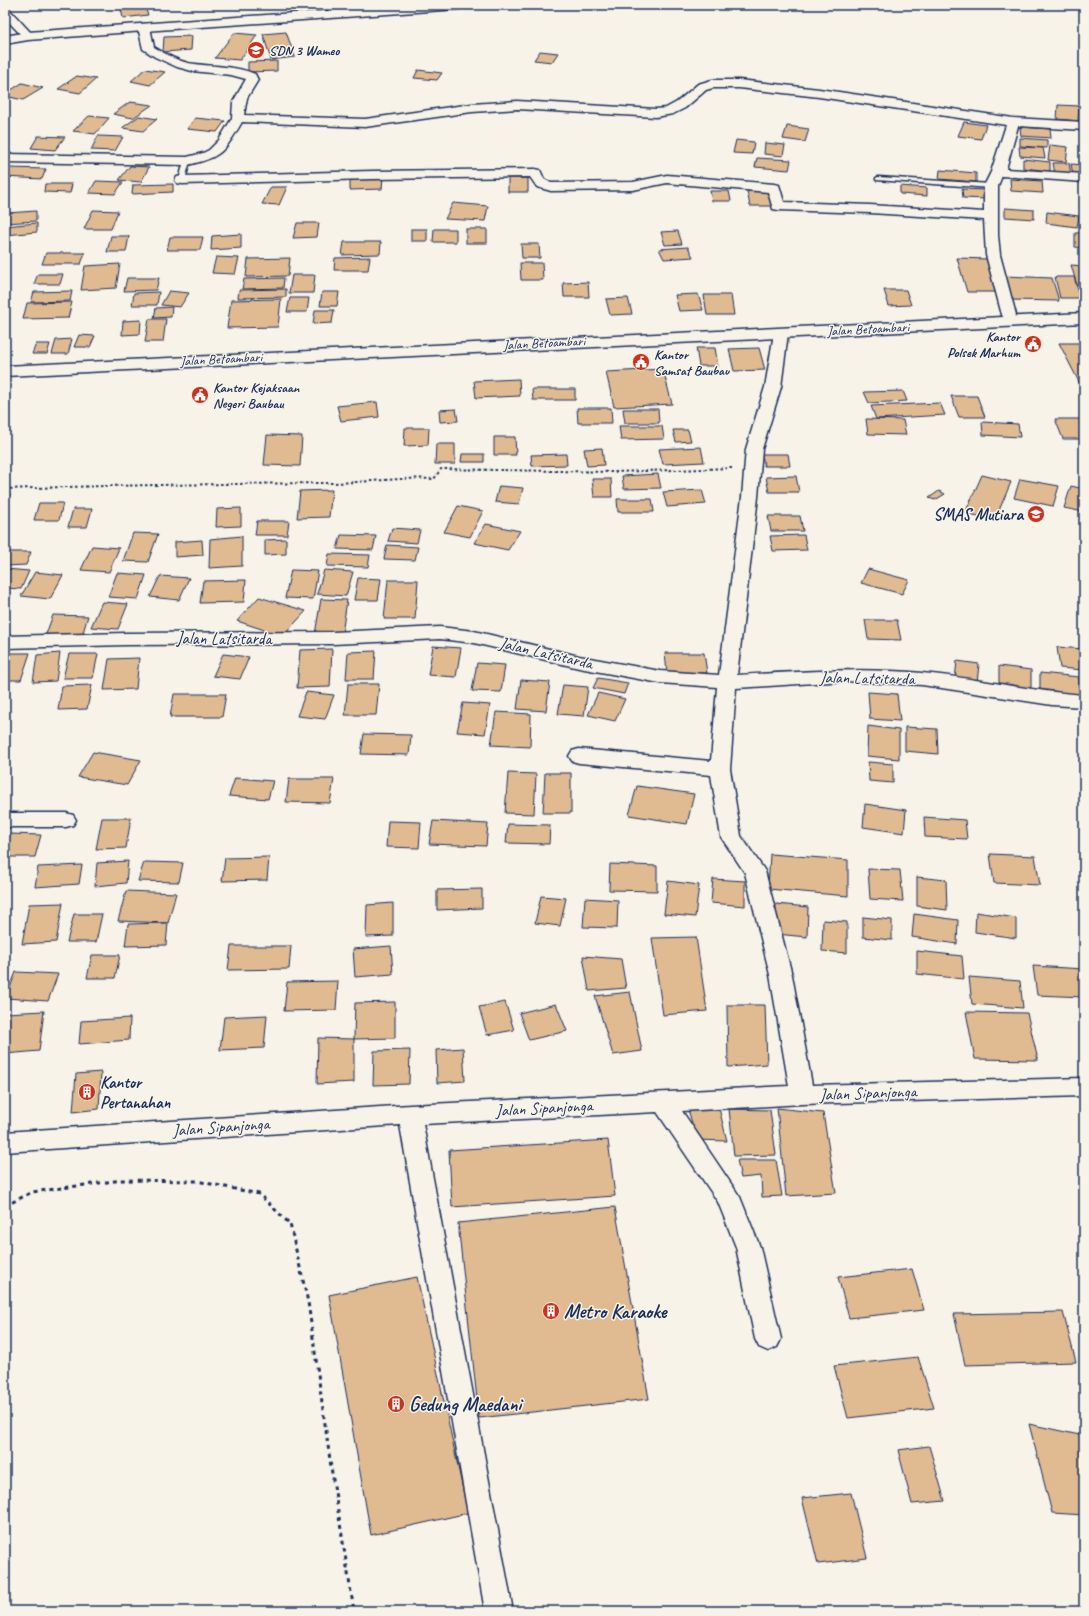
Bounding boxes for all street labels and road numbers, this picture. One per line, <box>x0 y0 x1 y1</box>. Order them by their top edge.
street label: Jalan Betoambari <box>826 318 912 340</box>
street label: Jalan Betoambari <box>502 332 588 354</box>
street label: Jalan Betoambari <box>179 348 265 370</box>
street label: Jalan Latsitarda <box>176 628 273 649</box>
street label: Jalan Latsitarda <box>496 632 597 674</box>
street label: Jalan Latsitarda <box>818 667 917 689</box>
street label: Jalan Sipanjonga <box>818 1081 919 1105</box>
street label: Jalan Sipanjonga <box>494 1095 595 1121</box>
street label: Jalan Sipanjonga <box>171 1113 272 1141</box>

